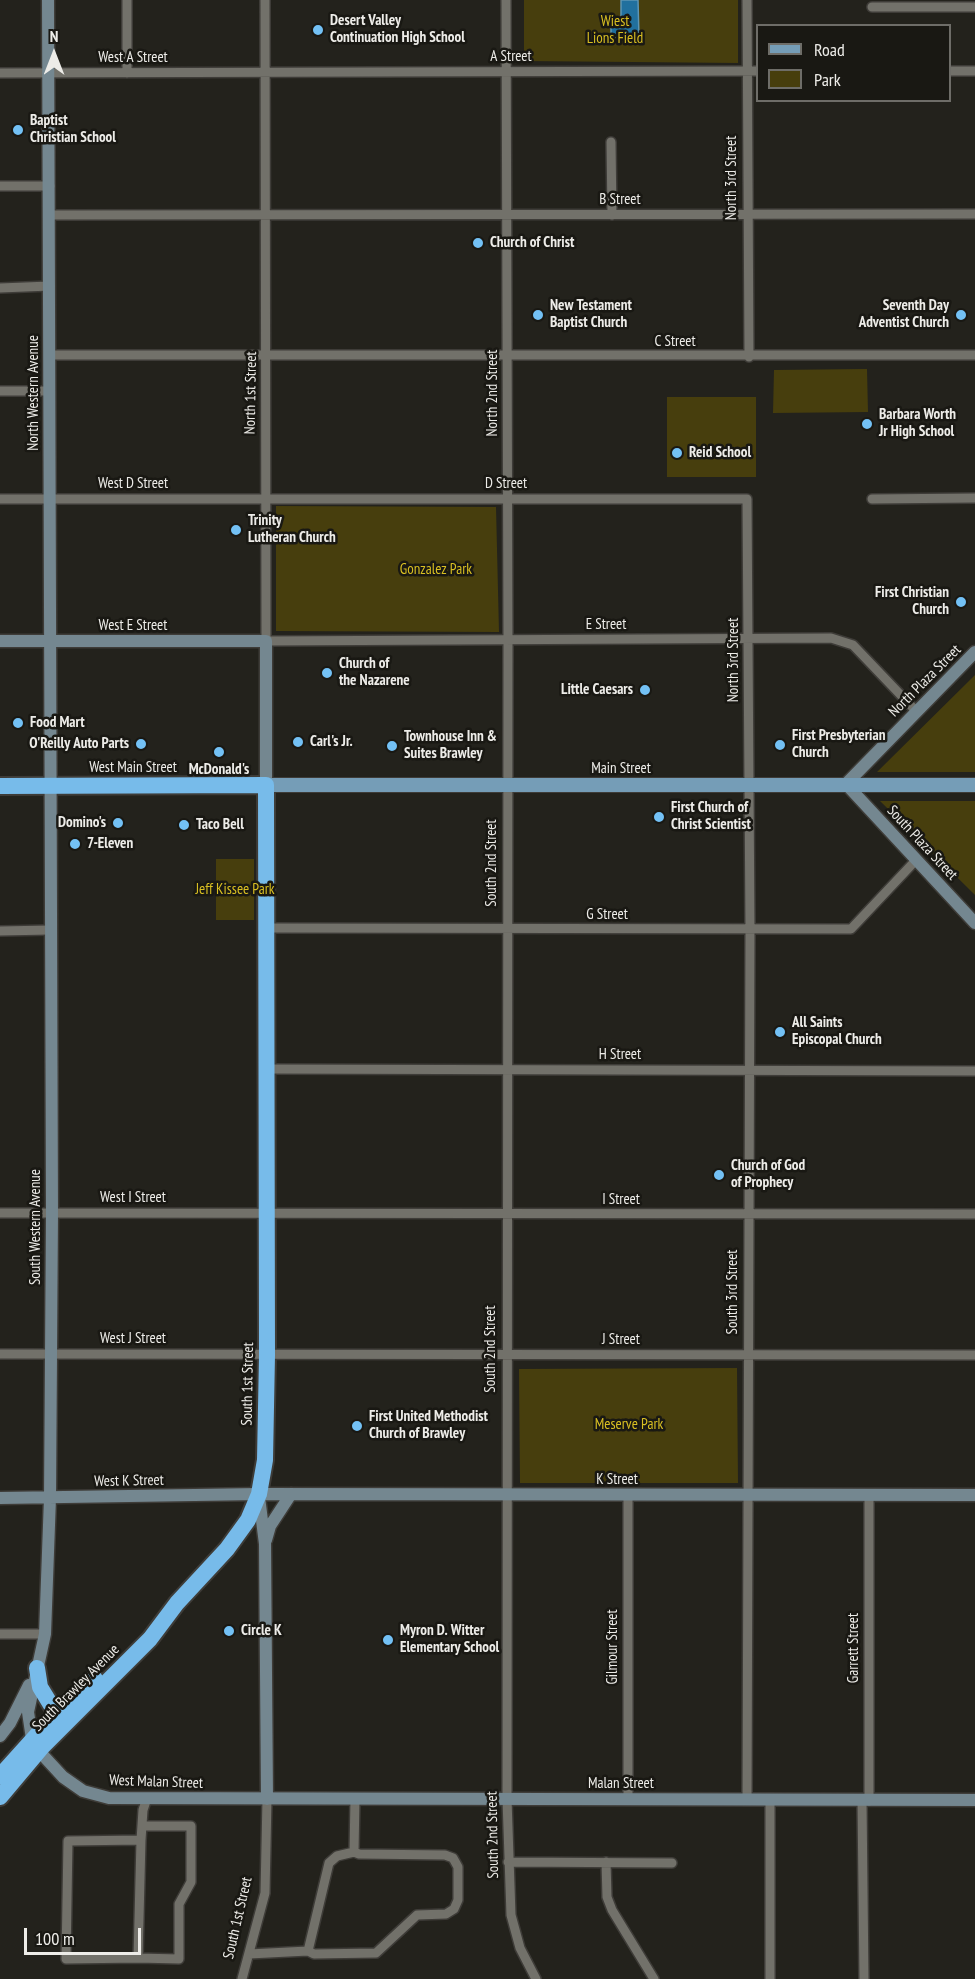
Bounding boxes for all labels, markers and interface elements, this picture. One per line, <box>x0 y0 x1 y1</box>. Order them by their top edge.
place label: Desert Valley Continuation High School <box>330 12 465 47</box>
park label: Wiest Lions Field <box>587 13 643 48</box>
marker: Desert Valley Continuation High School <box>311 23 325 37</box>
north arrow <box>24 24 84 84</box>
legend <box>756 24 951 102</box>
text: N <box>50 26 58 46</box>
text: Road <box>814 38 845 61</box>
street label: A Street <box>490 48 532 66</box>
street label: West A Street <box>98 49 168 67</box>
text: Park <box>814 68 841 91</box>
place label: Baptist Christian School <box>30 112 116 147</box>
marker: Baptist Christian School <box>11 123 25 137</box>
street label: North 3rd Street <box>723 136 741 220</box>
street label: B Street <box>599 191 641 209</box>
place label: Church of Christ <box>490 234 574 252</box>
marker: Church of Christ <box>471 236 485 250</box>
place label: New Testament Baptist Church <box>550 297 632 332</box>
place label: Seventh Day Adventist Church <box>859 297 949 332</box>
marker: New Testament Baptist Church <box>531 308 545 322</box>
marker: Seventh Day Adventist Church <box>954 308 968 322</box>
street label: C Street <box>654 333 696 351</box>
street label: North Western Avenue <box>25 335 43 451</box>
street label: North 2nd Street <box>484 350 502 436</box>
street label: North 1st Street <box>241 351 261 435</box>
place label: Barbara Worth Jr High School <box>879 406 956 441</box>
marker: Barbara Worth Jr High School <box>860 417 874 431</box>
place label: Reid School <box>689 444 751 462</box>
marker: Reid School <box>670 446 684 460</box>
street label: West D Street <box>98 475 168 493</box>
street label: D Street <box>485 475 527 493</box>
place label: Trinity Lutheran Church <box>248 512 336 547</box>
marker: Trinity Lutheran Church <box>229 523 243 537</box>
park label: Gonzalez Park <box>400 561 472 579</box>
place label: First Christian Church <box>875 584 949 619</box>
marker: First Christian Church <box>954 595 968 609</box>
street label: E Street <box>586 616 626 634</box>
street label: West E Street <box>99 617 167 635</box>
street label: North 3rd Street <box>725 618 743 702</box>
street label: North Plaza Street <box>885 641 965 721</box>
place label: Church of the Nazarene <box>339 655 410 690</box>
marker: Church of the Nazarene <box>320 666 334 680</box>
place label: Little Caesars <box>561 681 633 699</box>
marker: Little Caesars <box>638 683 652 697</box>
place label: Food Mart <box>30 714 85 732</box>
marker: Food Mart <box>11 716 25 730</box>
place label: First Presbyterian Church <box>792 727 885 762</box>
place label: Townhouse Inn & Suites Brawley <box>404 728 497 763</box>
place label: Carl's Jr. <box>310 733 353 751</box>
place label: O'Reilly Auto Parts <box>29 735 129 753</box>
marker: Carl's Jr. <box>291 735 305 749</box>
marker: O'Reilly Auto Parts <box>134 737 148 751</box>
marker: First Presbyterian Church <box>773 738 787 752</box>
marker: Townhouse Inn & Suites Brawley <box>385 739 399 753</box>
marker: McDonald's <box>212 745 226 759</box>
street label: West Main Street <box>89 759 177 777</box>
street label: Main Street <box>591 760 651 778</box>
place label: McDonald's <box>189 761 249 779</box>
place label: First Church of Christ Scientist <box>671 799 751 834</box>
street label: South Plaza Street <box>883 802 961 884</box>
marker: First Church of Christ Scientist <box>652 810 666 824</box>
place label: Domino's <box>58 814 106 832</box>
marker: Domino's <box>111 816 125 830</box>
place label: Taco Bell <box>196 816 244 834</box>
marker: Taco Bell <box>177 818 191 832</box>
street label: South 2nd Street <box>483 819 501 907</box>
place label: 7-Eleven <box>87 835 133 853</box>
marker: 7-Eleven <box>68 837 82 851</box>
park label: Jeff Kissee Park <box>195 881 275 899</box>
street label: G Street <box>586 906 628 924</box>
place label: All Saints Episcopal Church <box>792 1014 882 1049</box>
marker: All Saints Episcopal Church <box>773 1025 787 1039</box>
street label: H Street <box>599 1046 641 1064</box>
place label: Church of God of Prophecy <box>731 1157 805 1192</box>
marker: Church of God of Prophecy <box>712 1168 726 1182</box>
street label: South Western Avenue <box>27 1169 45 1285</box>
street label: West I Street <box>100 1189 166 1207</box>
street label: I Street <box>602 1191 640 1209</box>
street label: South 3rd Street <box>724 1250 742 1334</box>
street label: South 2nd Street <box>482 1305 500 1393</box>
street label: West J Street <box>100 1330 166 1348</box>
street label: J Street <box>602 1331 640 1349</box>
street label: South 1st Street <box>238 1342 258 1426</box>
place label: First United Methodist Church of Brawley <box>369 1408 488 1443</box>
park label: Meserve Park <box>595 1416 663 1434</box>
marker: First United Methodist Church of Brawley <box>350 1419 364 1433</box>
street label: West K Street <box>94 1471 164 1491</box>
street label: K Street <box>596 1471 638 1489</box>
street label: Gilmour Street <box>604 1609 622 1685</box>
street label: Garrett Street <box>845 1613 863 1683</box>
place label: Circle K <box>241 1622 282 1640</box>
place label: Myron D. Witter Elementary School <box>400 1622 499 1657</box>
marker: Circle K <box>222 1624 236 1638</box>
marker: Myron D. Witter Elementary School <box>381 1633 395 1647</box>
street label: South Brawley Avenue <box>29 1641 123 1735</box>
street label: West Malan Street <box>109 1771 203 1793</box>
street label: Malan Street <box>588 1775 654 1793</box>
street label: South 2nd Street <box>483 1791 503 1879</box>
street label: South 1st Street <box>220 1875 256 1961</box>
scale bar <box>27 1916 144 1954</box>
text: 100 m <box>35 1927 75 1950</box>

